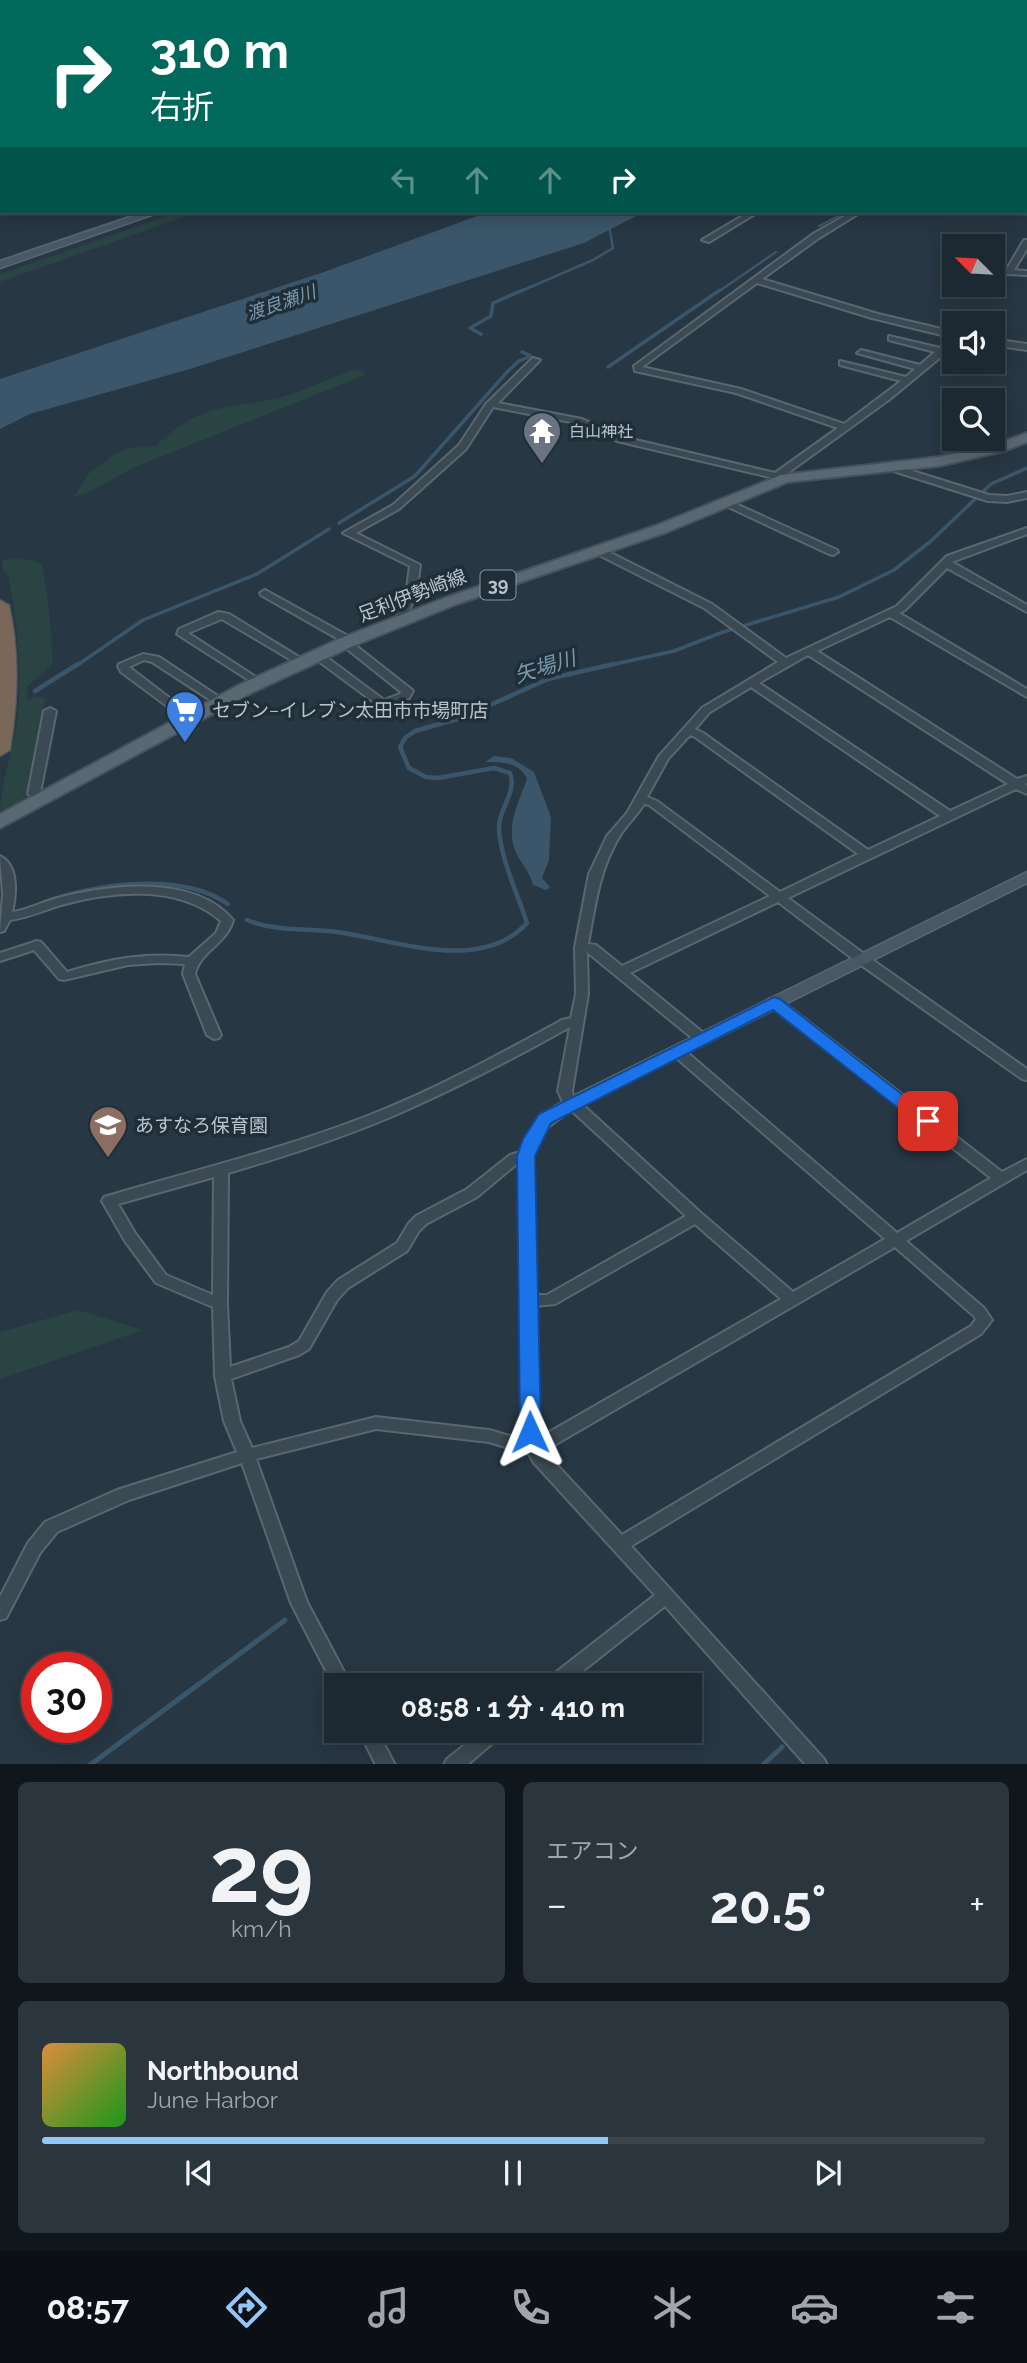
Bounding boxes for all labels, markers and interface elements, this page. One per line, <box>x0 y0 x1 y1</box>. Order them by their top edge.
text: 310 m <box>150 22 289 79</box>
icon: right <box>35 28 126 119</box>
text: 右折 <box>150 88 214 125</box>
icon: left <box>385 161 423 199</box>
icon: ahead <box>458 161 496 199</box>
icon: ahead <box>531 161 569 199</box>
icon: right <box>604 161 642 199</box>
north arrow <box>942 234 1004 298</box>
map controls <box>942 234 1005 451</box>
water label: 渡良瀬川 <box>243 280 320 324</box>
button: sound <box>942 311 1005 374</box>
button: search <box>942 388 1005 451</box>
temple icon: 白山神社 <box>521 410 563 465</box>
place label: 白山神社 <box>569 422 633 441</box>
street label: 足利伊勢崎線 <box>355 564 469 626</box>
road number: 39 <box>480 570 516 600</box>
water label: 矢場川 <box>511 645 581 688</box>
supermarket icon: セブン−イレブン太田市市場町店 <box>164 689 206 744</box>
place label: セブン−イレブン太田市市場町店 <box>212 699 488 721</box>
pin <box>898 1091 958 1151</box>
icon: arrive <box>909 1102 947 1140</box>
school or university icon: あすなろ保育園 <box>87 1104 129 1159</box>
place label: あすなろ保育園 <box>135 1114 268 1136</box>
position arrow <box>493 1395 567 1469</box>
speed limit sign: 30 <box>21 1652 112 1743</box>
text: 08:58 · 1 分 · 410 m <box>401 1693 625 1723</box>
text: 29 <box>209 1816 314 1923</box>
text: エアコン <box>547 1837 639 1864</box>
text: 20.5° <box>710 1874 826 1935</box>
text: − <box>547 1882 567 1927</box>
text: + <box>969 1882 985 1927</box>
text: km/h <box>231 1915 292 1942</box>
text: Northbound <box>147 2056 299 2086</box>
text: June Harbor <box>147 2086 278 2113</box>
icon: previous <box>180 2154 218 2192</box>
icon: pause <box>494 2154 532 2192</box>
icon: next <box>809 2154 847 2192</box>
icon: directions <box>222 2283 271 2332</box>
icon: music <box>364 2283 413 2332</box>
icon: phone <box>506 2283 555 2332</box>
icon: climate <box>648 2283 697 2332</box>
icon: car <box>790 2283 839 2332</box>
icon: filters <box>931 2283 980 2332</box>
text: 08:57 <box>46 2289 129 2326</box>

